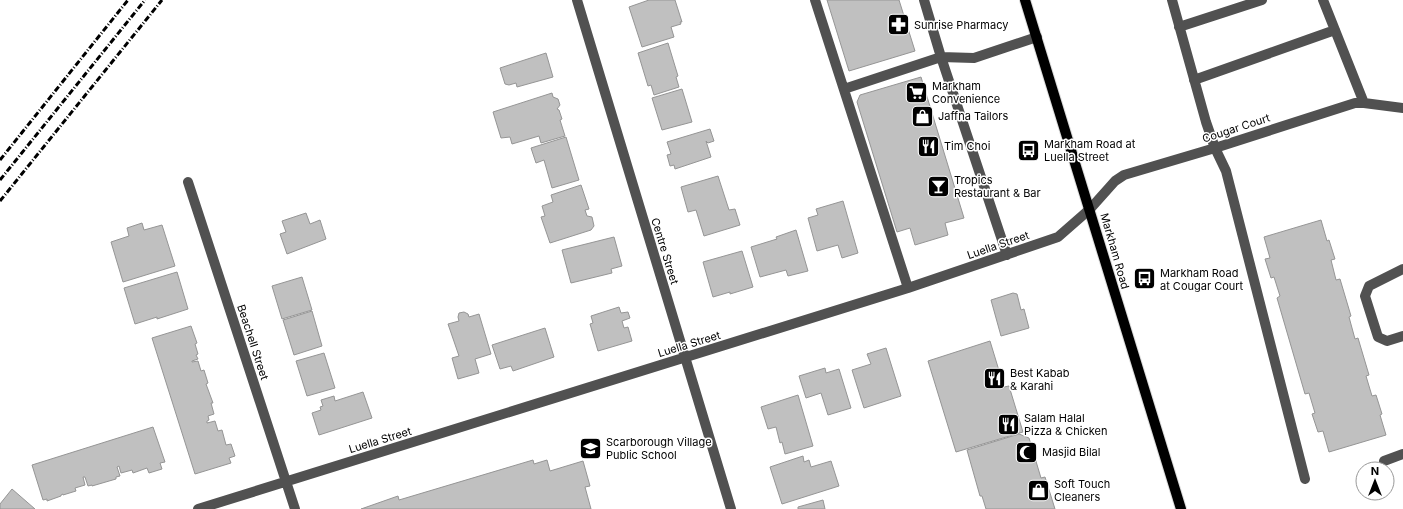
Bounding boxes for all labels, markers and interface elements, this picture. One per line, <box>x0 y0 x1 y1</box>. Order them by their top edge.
pharmacy icon: Sunrise Pharmacy <box>885 12 911 38</box>
place label: Sunrise Pharmacy <box>914 18 1008 32</box>
supermarket icon: Markham Convenience <box>903 79 929 105</box>
place label: Markham Convenience <box>932 79 1000 106</box>
shop icon: Jaffna Tailors <box>909 103 935 129</box>
place label: Jaffna Tailors <box>938 109 1008 123</box>
street label: Cougar Court <box>1200 110 1272 146</box>
restaurant icon: Tim Choi <box>916 133 942 159</box>
bus stop icon: Markham Road at Luella Street <box>1015 137 1041 163</box>
place label: Markham Road at Luella Street <box>1044 137 1136 164</box>
place label: Tim Choi <box>944 139 990 153</box>
bar icon: Tropics Restaurant & Bar <box>925 173 951 199</box>
place label: Tropics Restaurant & Bar <box>954 173 1041 200</box>
street label: Markham Road <box>1097 211 1133 291</box>
street label: Centre Street <box>648 216 682 286</box>
street label: Luella Street <box>965 228 1031 262</box>
bus stop icon: Markham Road at Cougar Court <box>1131 266 1157 292</box>
place label: Markham Road at Cougar Court <box>1160 266 1244 293</box>
street label: Beachell Street <box>234 302 272 382</box>
street label: Luella Street <box>656 328 722 360</box>
restaurant icon: Best Kabab & Karahi <box>981 366 1007 392</box>
place label: Best Kabab & Karahi <box>1010 366 1070 393</box>
restaurant icon: Salam Halal Pizza & Chicken <box>996 411 1022 437</box>
place label: Salam Halal Pizza & Chicken <box>1024 411 1107 438</box>
street label: Luella Street <box>347 424 413 456</box>
school or university icon: Scarborough Village Public School <box>577 435 603 461</box>
place label: Scarborough Village Public School <box>606 435 712 462</box>
mosque icon: Masjid Bilal <box>1013 439 1039 465</box>
place label: Masjid Bilal <box>1042 445 1100 459</box>
north arrow <box>1355 461 1395 501</box>
text: N <box>1371 464 1379 478</box>
shop icon: Soft Touch Cleaners <box>1025 477 1051 503</box>
place label: Soft Touch Cleaners <box>1054 477 1110 504</box>

